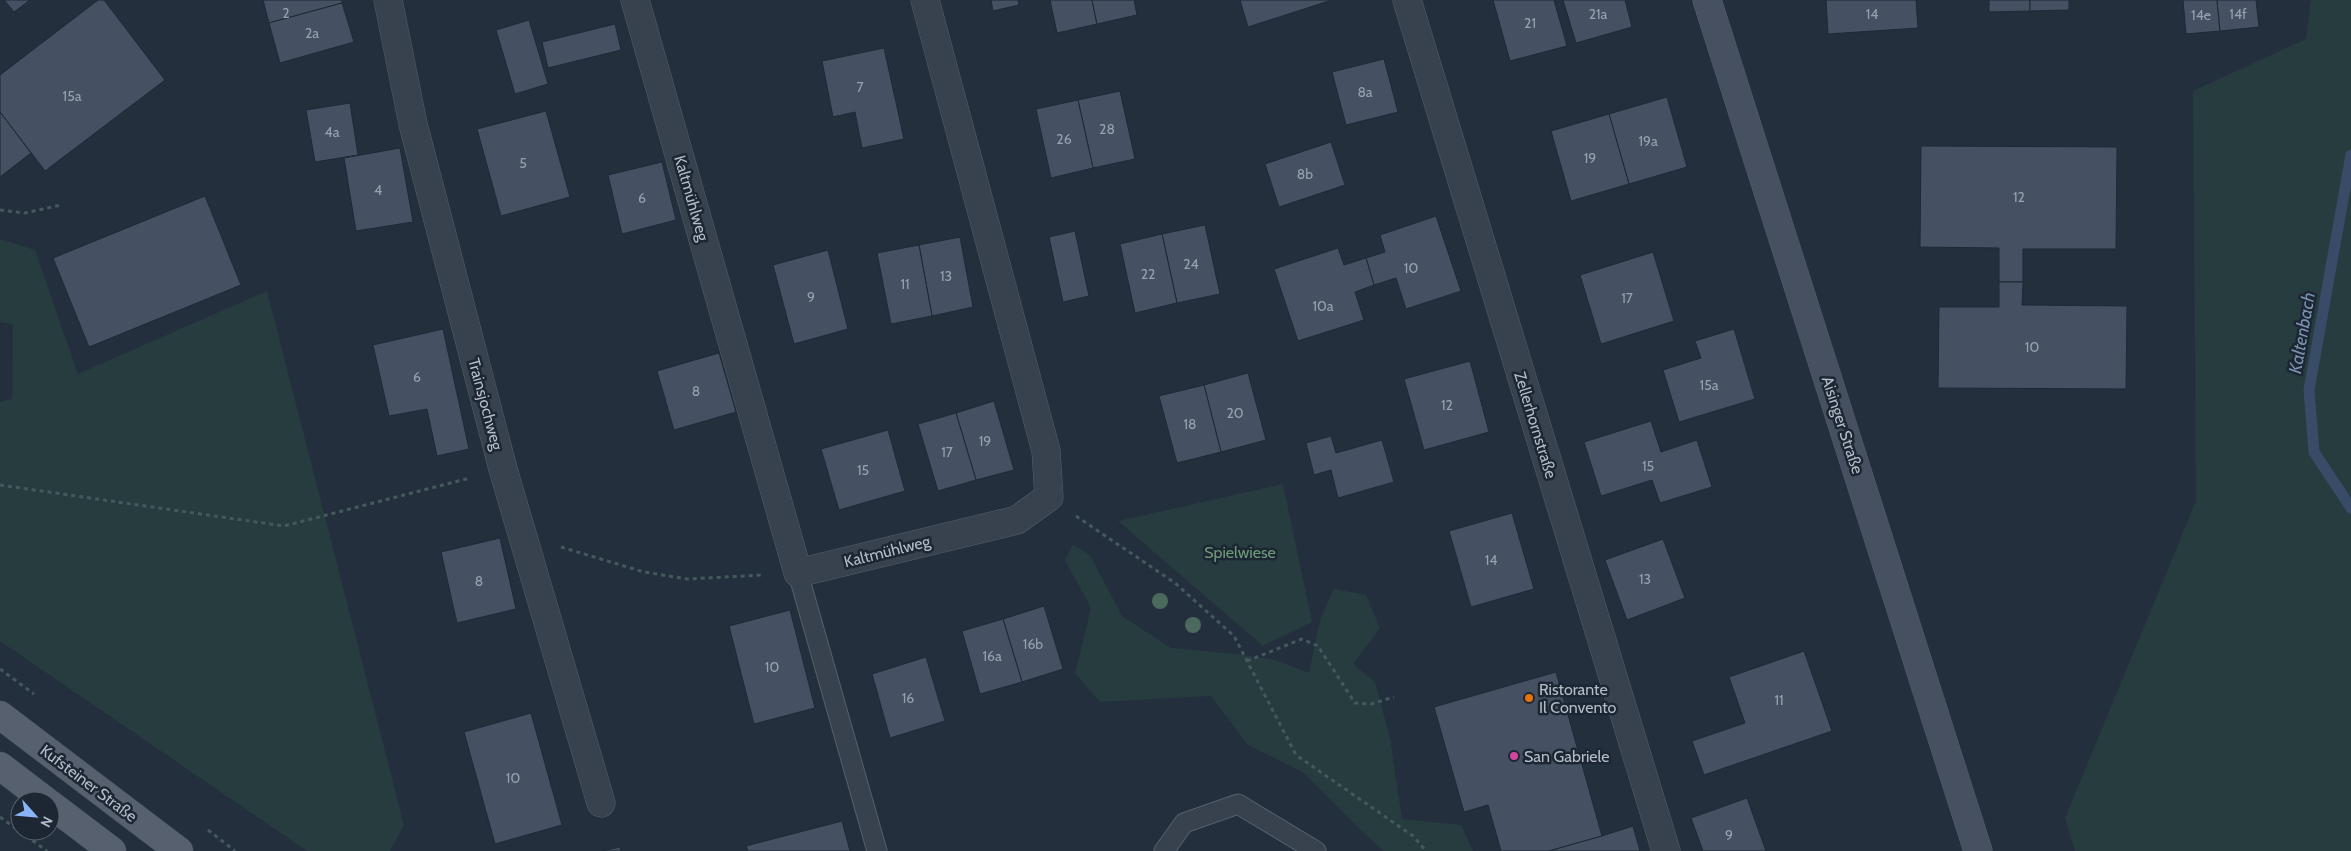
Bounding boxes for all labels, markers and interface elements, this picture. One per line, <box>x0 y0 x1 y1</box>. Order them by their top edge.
house number: 2 <box>282 4 290 22</box>
house number: 21a <box>1589 5 1608 23</box>
house number: 14 <box>1866 5 1878 23</box>
house number: 14f <box>2229 5 2247 23</box>
house number: 14e <box>2191 6 2211 24</box>
house number: 21 <box>1524 14 1536 32</box>
house number: 2a <box>305 24 319 42</box>
house number: 7 <box>856 78 864 96</box>
house number: 8a <box>1357 83 1373 101</box>
house number: 15a <box>63 87 82 105</box>
house number: 28 <box>1099 120 1115 138</box>
house number: 4a <box>325 123 340 141</box>
house number: 26 <box>1056 130 1072 148</box>
house number: 19a <box>1638 132 1658 150</box>
house number: 19 <box>1584 149 1596 167</box>
street label: Kaltmühlweg <box>670 153 713 244</box>
house number: 5 <box>519 154 527 172</box>
house number: 8b <box>1297 165 1313 183</box>
house number: 4 <box>374 181 382 199</box>
house number: 12 <box>2013 188 2025 206</box>
house number: 6 <box>638 189 646 207</box>
house number: 24 <box>1183 255 1199 273</box>
house number: 10 <box>1404 259 1418 277</box>
house number: 22 <box>1141 265 1155 283</box>
house number: 13 <box>940 267 952 285</box>
house number: 11 <box>900 275 910 293</box>
house number: 9 <box>807 288 815 306</box>
house number: 17 <box>1621 289 1633 307</box>
water label: Kaltenbach <box>2284 291 2320 375</box>
house number: 10a <box>1312 297 1334 315</box>
house number: 10 <box>2025 338 2039 356</box>
street label: Trainsjochweg <box>464 356 507 453</box>
house number: 6 <box>413 368 421 386</box>
street label: Zellerhornstraße <box>1510 369 1561 481</box>
street label: Aisinger Straße <box>1818 374 1867 476</box>
house number: 15a <box>1700 376 1719 394</box>
house number: 8 <box>692 382 700 400</box>
house number: 12 <box>1441 396 1453 414</box>
house number: 20 <box>1226 404 1244 422</box>
house number: 18 <box>1183 415 1197 433</box>
house number: 19 <box>979 432 991 450</box>
house number: 17 <box>941 443 953 461</box>
house number: 15 <box>1642 457 1654 475</box>
house number: 15 <box>857 461 869 479</box>
street label: Kaltmühlweg <box>842 531 933 571</box>
park label: Spielwiese <box>1204 543 1276 562</box>
house number: 14 <box>1485 551 1497 569</box>
house number: 13 <box>1639 570 1651 588</box>
house number: 8 <box>475 572 483 590</box>
house number: 16b <box>1023 635 1043 653</box>
house number: 16a <box>982 647 1002 665</box>
house number: 10 <box>765 658 779 676</box>
place label: Ristorante Il Convento <box>1539 680 1617 717</box>
house number: 16 <box>902 689 914 707</box>
house number: 11 <box>1774 691 1784 709</box>
marker: Ristorante Il Convento <box>1523 692 1535 704</box>
street label: Kufsteiner Straße <box>37 741 141 826</box>
place label: San Gabriele <box>1524 747 1609 766</box>
marker: San Gabriele <box>1508 750 1520 762</box>
house number: 10 <box>506 769 520 787</box>
north arrow <box>10 791 60 841</box>
text: N <box>36 813 57 830</box>
house number: 9 <box>1725 826 1733 844</box>

